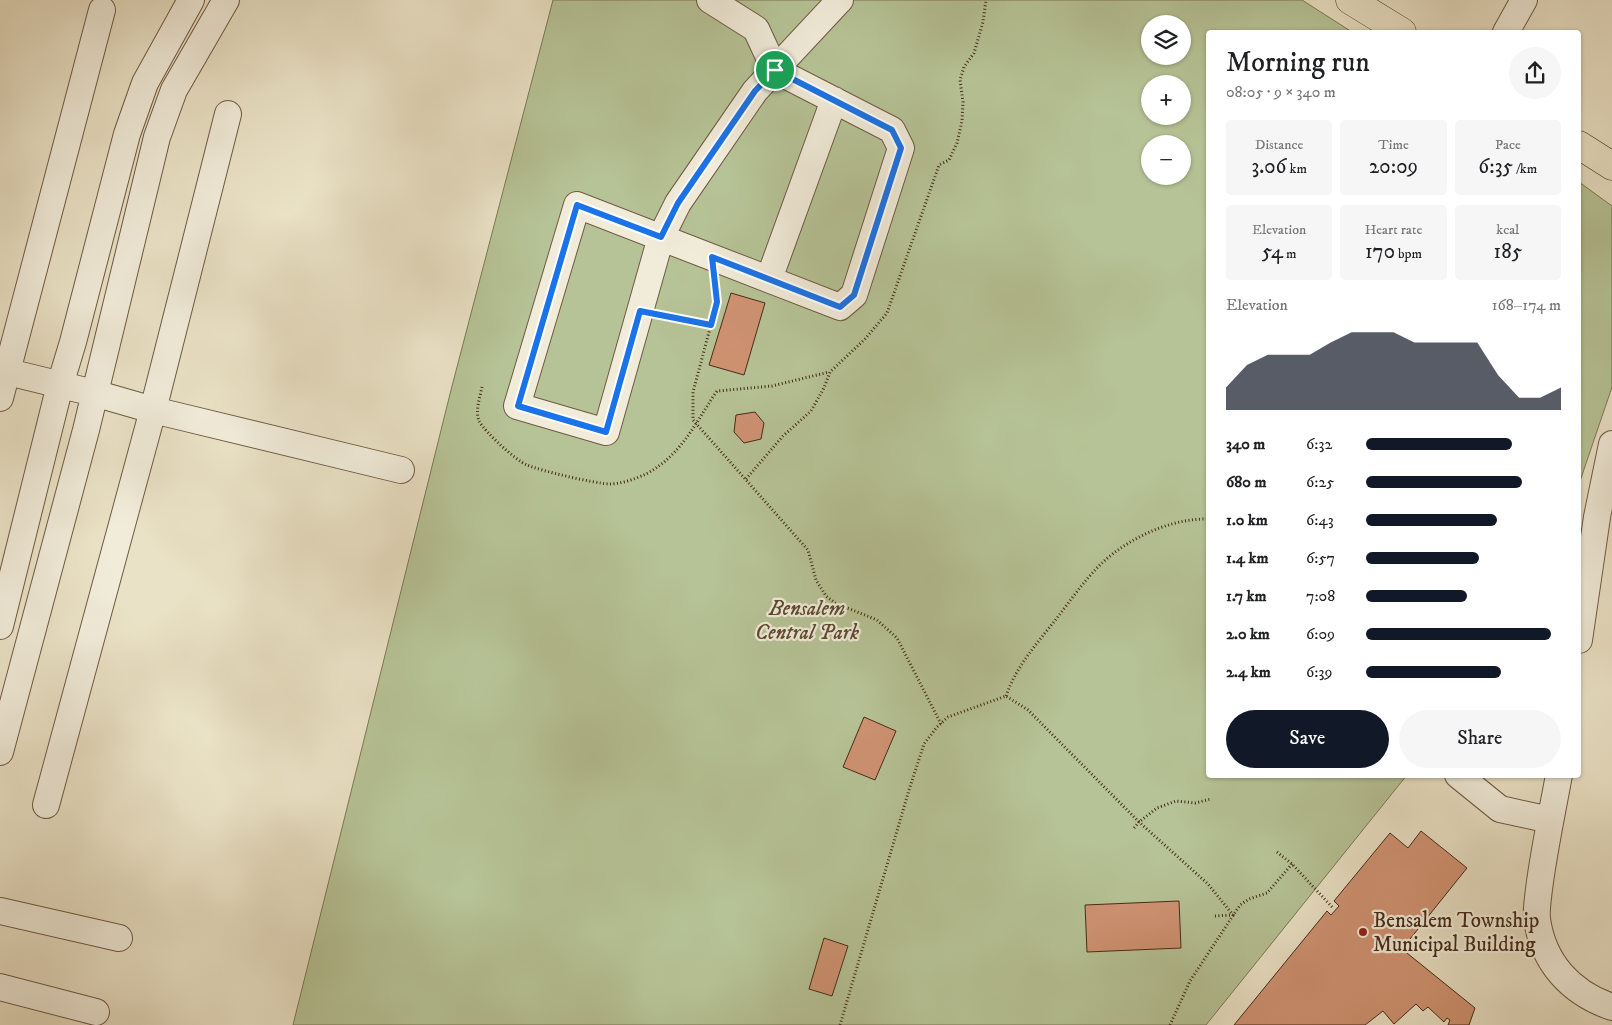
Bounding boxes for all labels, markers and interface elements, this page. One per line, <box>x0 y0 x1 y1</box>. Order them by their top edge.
map controls <box>1141 15 1191 185</box>
button: layers <box>1141 15 1191 65</box>
text: Morning run <box>1226 45 1370 80</box>
button: share <box>1509 47 1561 99</box>
pin <box>754 49 796 91</box>
icon: arrive <box>761 56 789 84</box>
button: + <box>1141 75 1191 125</box>
text: 08:05 · 9 × 340 m <box>1226 82 1336 102</box>
button: − <box>1141 135 1191 185</box>
text: Distance <box>1255 136 1303 154</box>
text: Time <box>1378 136 1409 154</box>
text: Pace <box>1495 136 1521 154</box>
text: 3.06 <box>1251 154 1286 180</box>
text: 20:09 <box>1369 154 1418 180</box>
text: 6:35 <box>1478 154 1513 180</box>
text: km <box>1286 160 1307 178</box>
text: /km <box>1513 160 1537 178</box>
text: Elevation <box>1252 221 1306 239</box>
text: Heart rate <box>1365 221 1422 239</box>
text: kcal <box>1496 221 1519 239</box>
text: 54 <box>1262 239 1283 265</box>
text: 170 <box>1365 239 1395 265</box>
text: 185 <box>1493 239 1522 265</box>
text: m <box>1283 245 1297 263</box>
text: bpm <box>1395 245 1422 263</box>
text: Elevation <box>1226 295 1288 315</box>
text: 168–174 m <box>1492 295 1561 315</box>
text: 340 m <box>1226 434 1265 454</box>
text: 6:32 <box>1306 434 1332 454</box>
text: 680 m <box>1226 472 1266 492</box>
text: 6:25 <box>1306 472 1334 492</box>
text: 1.0 km <box>1226 510 1268 530</box>
text: 6:43 <box>1306 510 1334 530</box>
text: 1.4 km <box>1226 548 1268 568</box>
text: 6:57 <box>1306 548 1335 568</box>
text: 1.7 km <box>1226 586 1267 606</box>
text: 7:08 <box>1306 586 1335 606</box>
park label: Bensalem Central Park <box>755 596 859 646</box>
text: 2.0 km <box>1226 624 1270 644</box>
text: 6:09 <box>1306 624 1335 644</box>
text: 2.4 km <box>1226 662 1271 682</box>
text: 6:39 <box>1306 662 1332 682</box>
button: Save <box>1226 710 1389 768</box>
button: Share <box>1399 710 1561 768</box>
place label: Bensalem Township Municipal Building <box>1373 908 1539 958</box>
marker: Bensalem Township Municipal Building <box>1357 926 1369 938</box>

